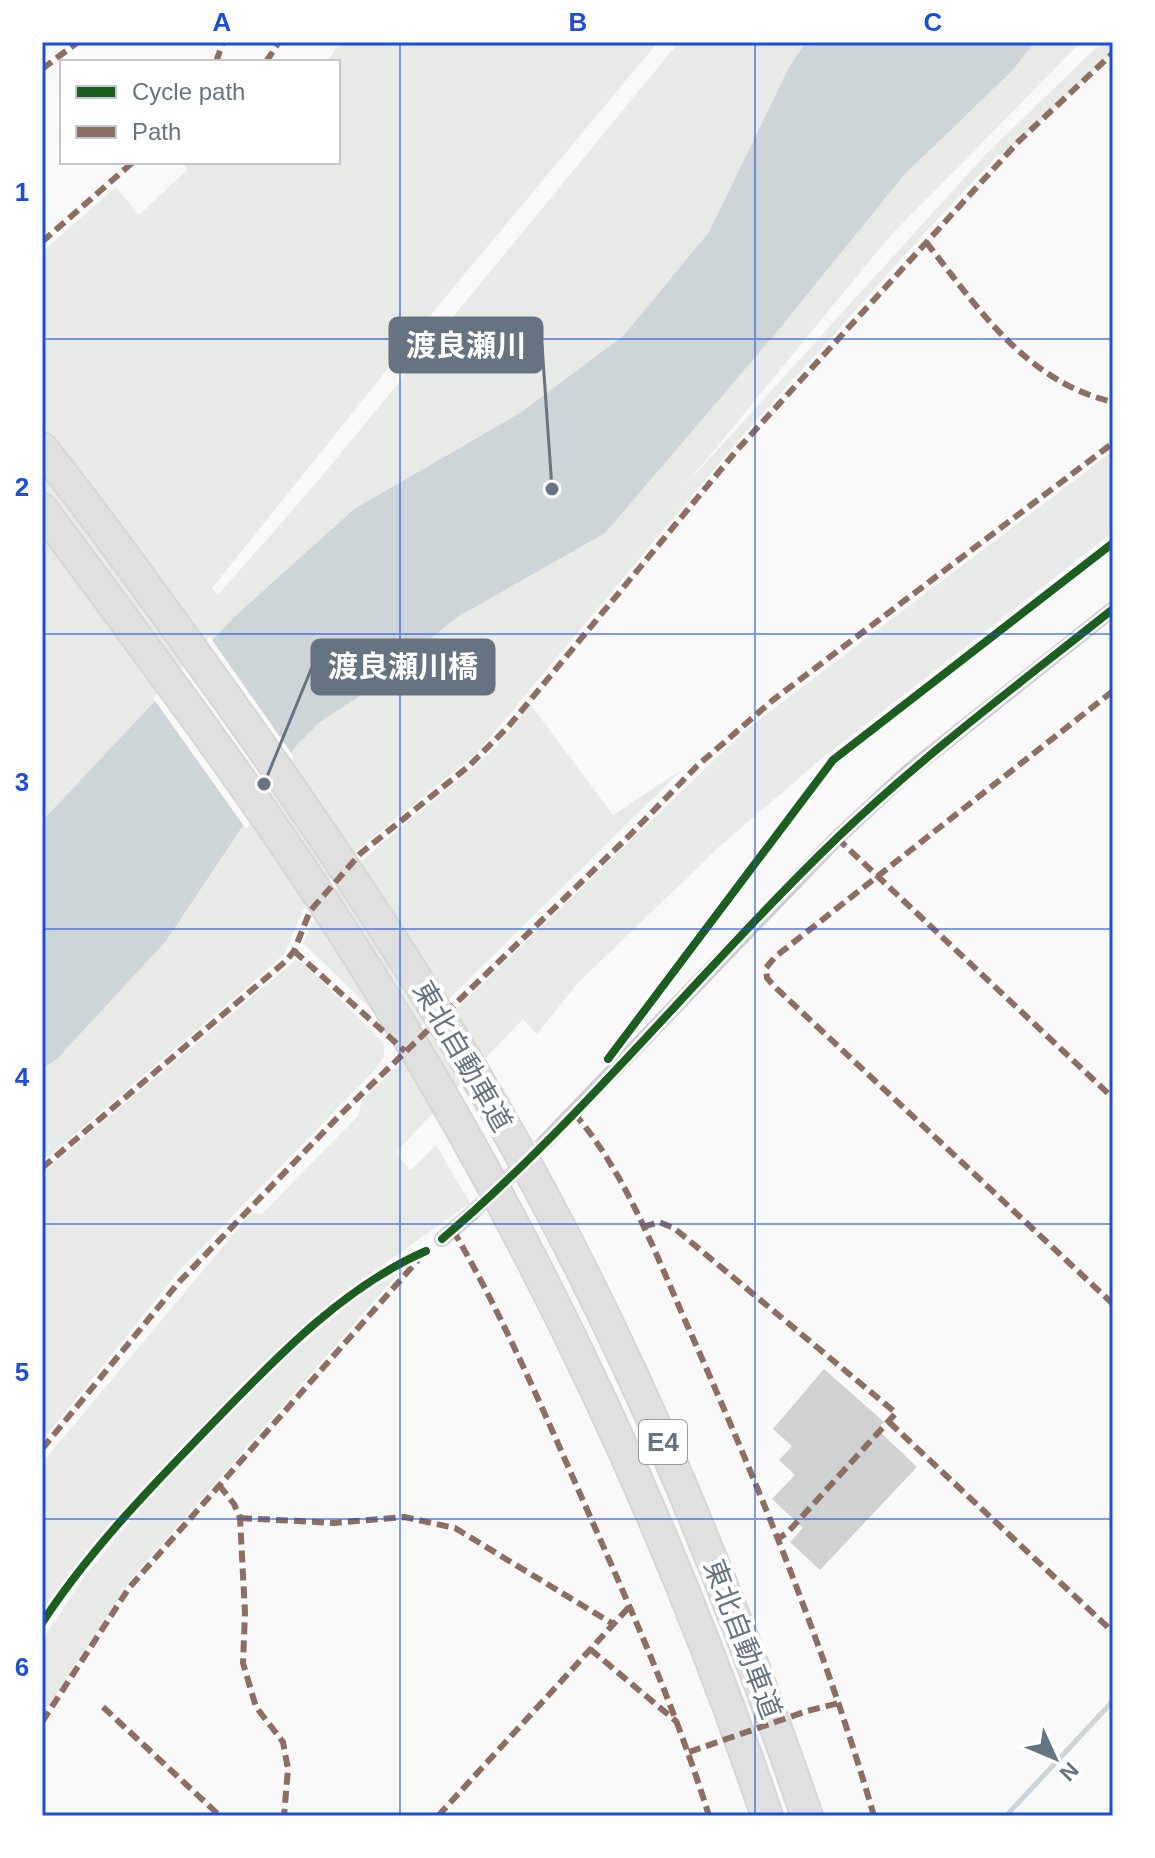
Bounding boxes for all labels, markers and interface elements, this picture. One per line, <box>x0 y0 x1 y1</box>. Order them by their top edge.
text: A <box>213 7 232 37</box>
text: B <box>569 7 587 37</box>
text: C <box>924 7 943 37</box>
legend <box>60 60 340 164</box>
text: Cycle path <box>132 78 245 105</box>
text: Path <box>132 118 181 145</box>
text: 1 <box>15 177 29 207</box>
callout: 渡良瀬川 <box>390 318 542 372</box>
text: 渡良瀬川 <box>406 329 526 362</box>
text: 2 <box>15 472 29 502</box>
callout: 渡良瀬川橋 <box>312 640 494 694</box>
text: 渡良瀬川橋 <box>328 650 478 683</box>
text: 3 <box>15 767 29 797</box>
street label: 東北自動車道 <box>407 976 518 1137</box>
text: 4 <box>15 1062 30 1092</box>
text: 5 <box>15 1357 29 1387</box>
road number: E4 <box>639 1420 687 1464</box>
street label: 東北自動車道 <box>698 1555 787 1723</box>
text: 6 <box>15 1652 29 1682</box>
north arrow <box>1015 1718 1095 1798</box>
text: N <box>1055 1757 1084 1786</box>

